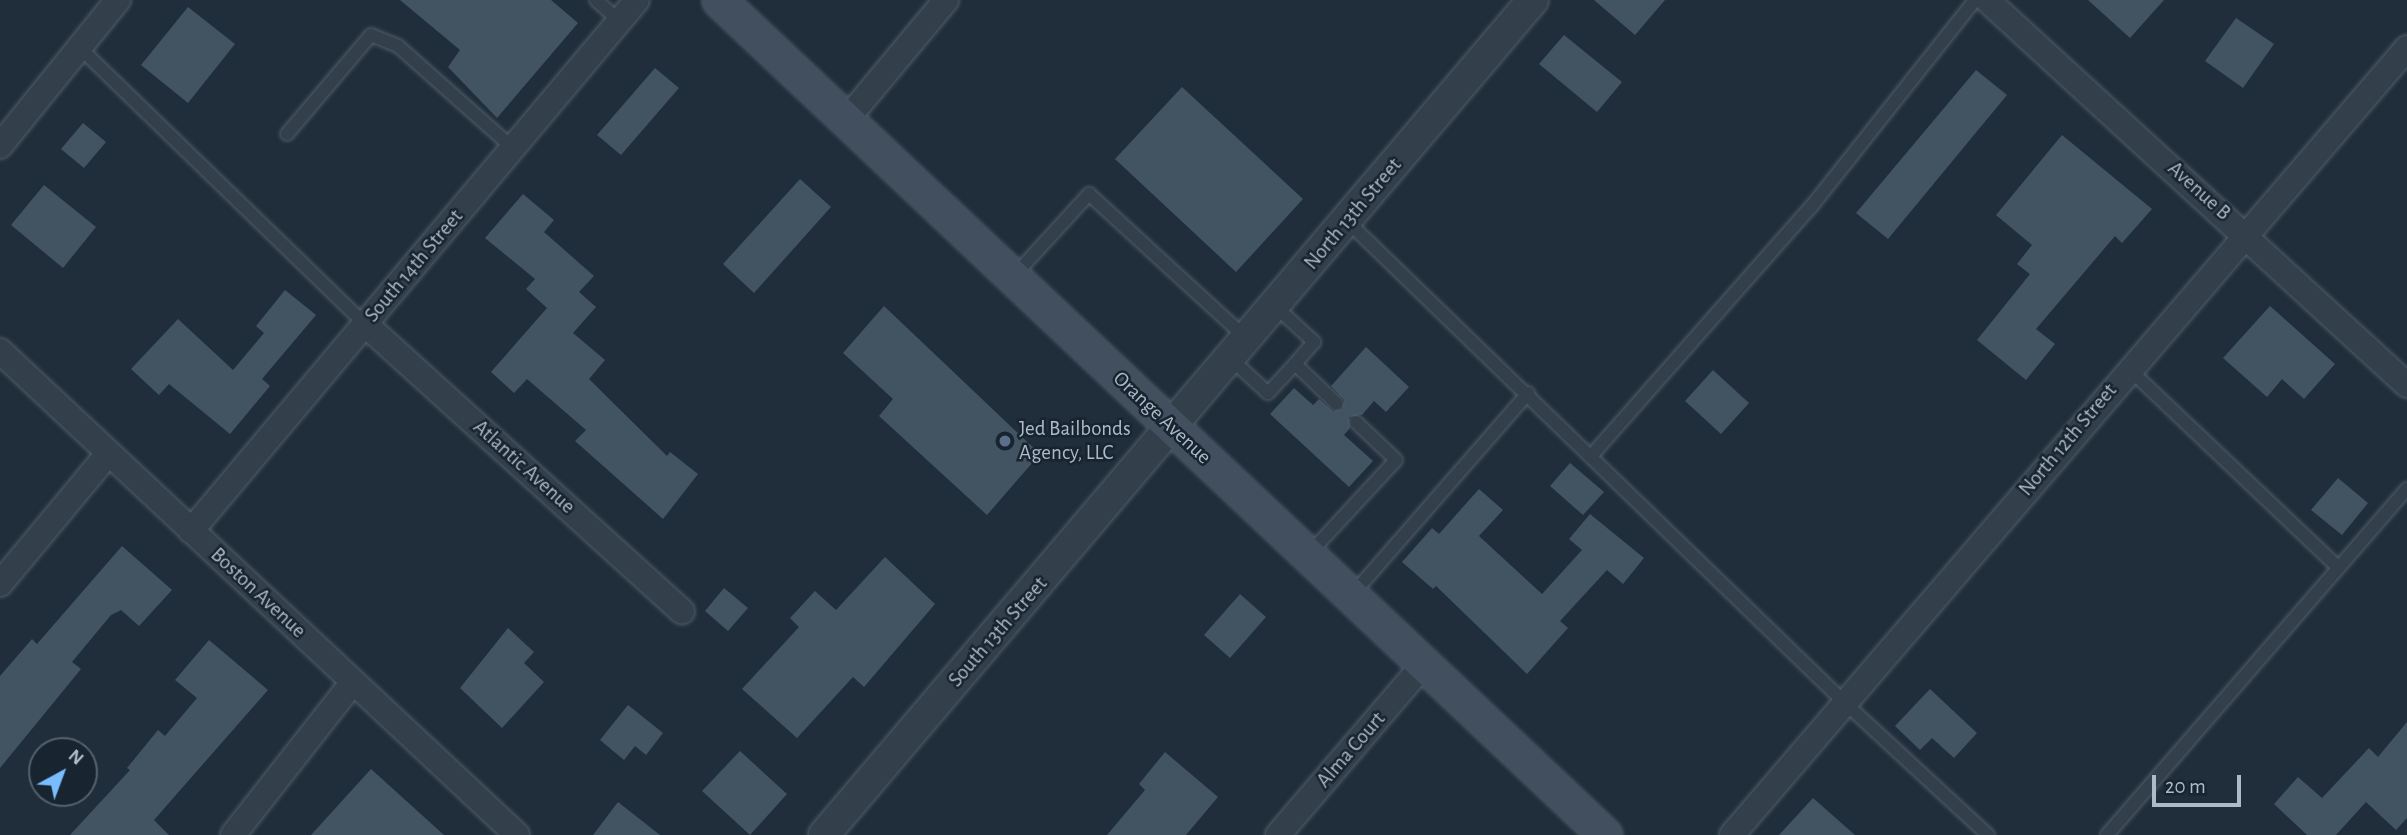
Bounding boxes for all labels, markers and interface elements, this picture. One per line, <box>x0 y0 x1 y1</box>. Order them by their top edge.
street label: North 13th Street <box>1299 153 1407 275</box>
street label: Avenue B <box>2162 156 2236 226</box>
street label: South 14th Street <box>360 204 468 328</box>
street label: Orange Avenue <box>1108 366 1216 470</box>
street label: North 12th Street <box>2014 379 2122 501</box>
street label: Atlantic Avenue <box>468 415 580 519</box>
place label: Jed Bailbonds Agency, LLC <box>1019 416 1131 466</box>
marker: Jed Bailbonds Agency, LLC <box>997 433 1013 449</box>
street label: Boston Avenue <box>205 542 311 644</box>
street label: South 13th Street <box>943 572 1053 692</box>
street label: Alma Court <box>1311 707 1391 793</box>
north arrow <box>28 737 98 807</box>
text: N <box>65 746 87 769</box>
scale bar <box>2155 762 2244 806</box>
text: 20 m <box>2165 776 2206 797</box>

